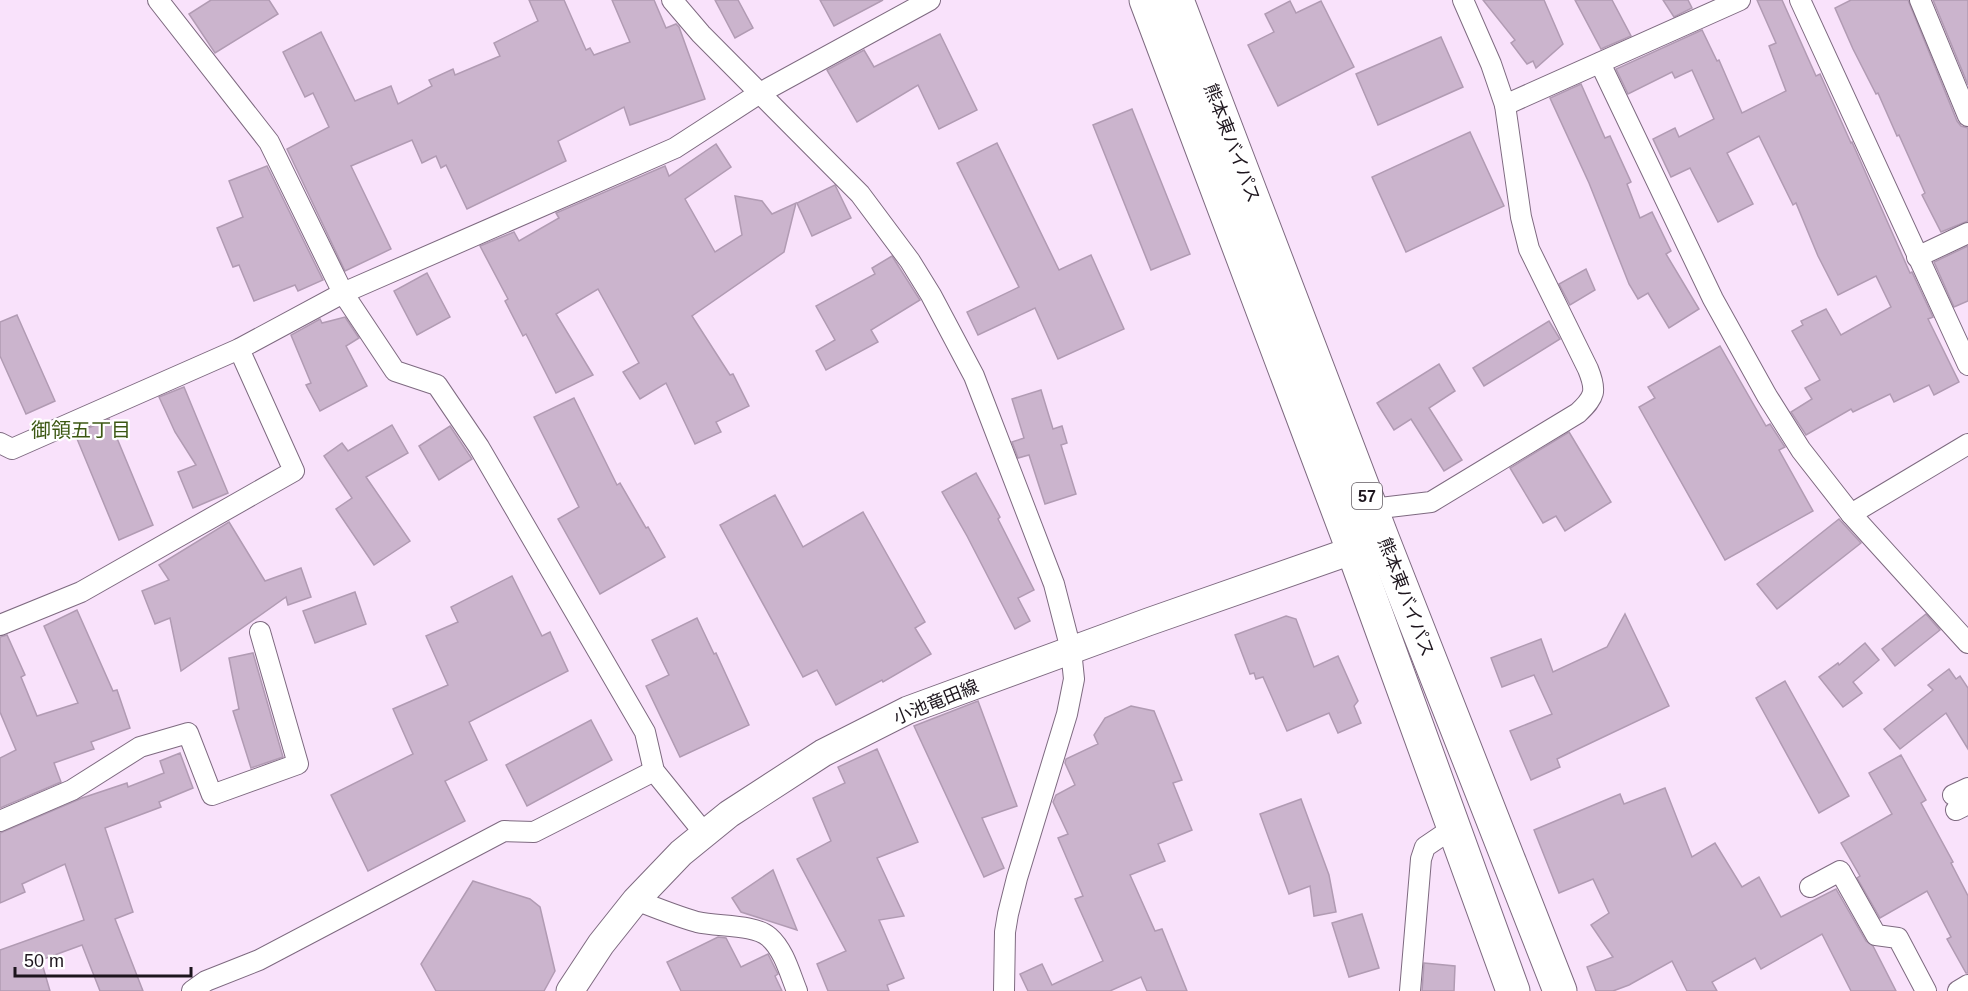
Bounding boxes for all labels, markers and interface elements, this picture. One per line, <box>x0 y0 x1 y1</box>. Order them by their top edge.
street label: 熊本東バイパス <box>1200 81 1264 205</box>
district label: 御領五丁目 <box>31 419 131 441</box>
road number: 57 <box>1352 483 1382 509</box>
street label: 熊本東バイパス <box>1374 535 1438 659</box>
street label: 小池竜田線 <box>891 676 981 728</box>
scale bar <box>15 940 190 978</box>
text: 50 m <box>24 951 64 971</box>

